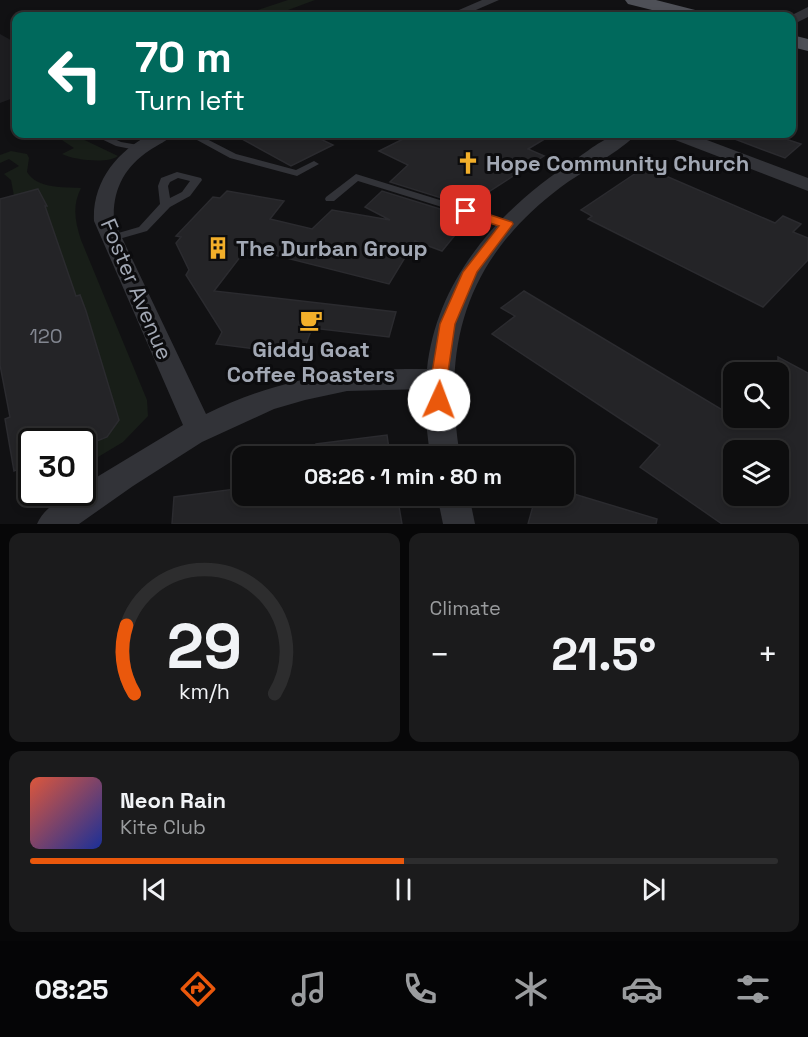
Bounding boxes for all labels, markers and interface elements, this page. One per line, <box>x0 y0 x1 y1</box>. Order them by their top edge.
text: 70 m <box>135 31 232 84</box>
icon: left <box>36 36 114 114</box>
text: Turn left <box>135 83 245 118</box>
place label: Hope Community Church <box>486 149 749 177</box>
church icon: Hope Community Church <box>455 150 481 176</box>
pin <box>440 185 491 236</box>
icon: arrive <box>449 194 482 227</box>
street label: Foster Avenue <box>95 214 179 364</box>
place label: The Durban Group <box>236 234 428 262</box>
building icon: The Durban Group <box>205 235 231 261</box>
cafe icon: Giddy Goat Coffee Roasters <box>298 307 324 333</box>
house number: 120 <box>29 323 63 349</box>
place label: Giddy Goat Coffee Roasters <box>227 335 395 388</box>
map controls <box>723 362 789 506</box>
button: search <box>723 362 789 428</box>
position arrow <box>407 368 471 432</box>
speed limit sign: 30 <box>18 428 96 506</box>
button: layers <box>723 440 789 506</box>
text: 08:26 · 1 min · 80 m <box>304 462 502 490</box>
text: Climate <box>430 595 501 621</box>
text: 29 <box>167 607 242 686</box>
text: 21.5° <box>551 626 656 683</box>
text: − <box>430 634 450 676</box>
text: + <box>758 634 778 676</box>
text: km/h <box>179 679 230 706</box>
text: Neon Rain <box>120 786 226 814</box>
text: Kite Club <box>120 814 206 840</box>
icon: previous <box>138 873 171 906</box>
icon: pause <box>387 873 420 906</box>
icon: next <box>637 873 670 906</box>
icon: directions <box>177 968 219 1010</box>
icon: music <box>288 968 330 1010</box>
icon: phone <box>399 968 441 1010</box>
icon: climate <box>510 968 552 1010</box>
icon: car <box>621 968 663 1010</box>
icon: filters <box>732 968 774 1010</box>
text: 08:25 <box>34 972 108 1007</box>

